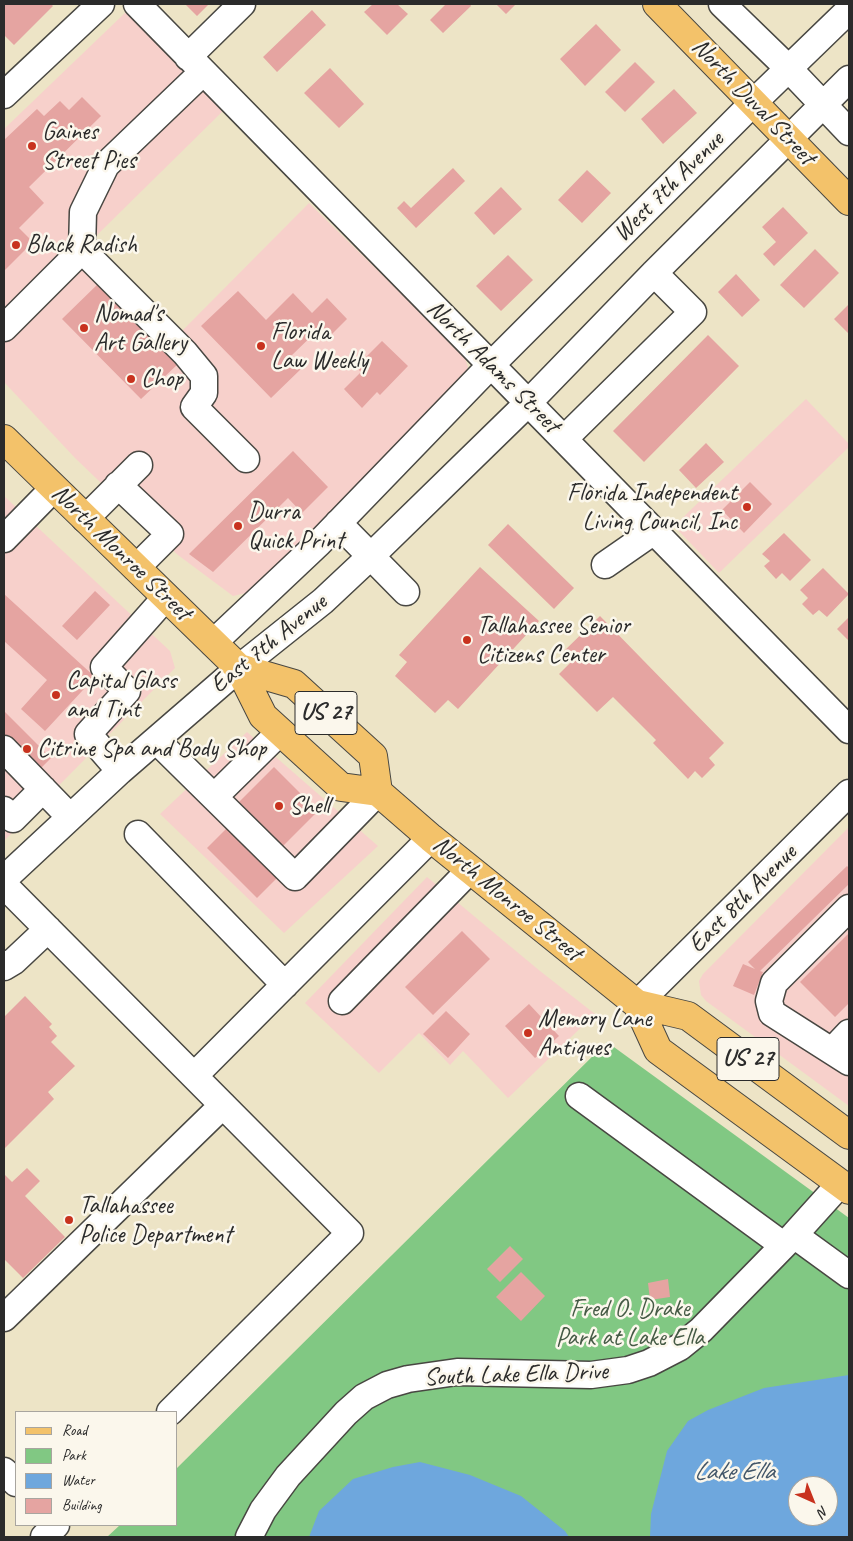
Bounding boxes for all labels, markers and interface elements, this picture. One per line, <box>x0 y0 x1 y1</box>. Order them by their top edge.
street label: North Duval Street <box>685 32 821 172</box>
place label: Gaines Street Pies <box>42 117 136 176</box>
street label: West 7th Avenue <box>608 126 730 248</box>
marker: Gaines Street Pies <box>26 140 38 152</box>
place label: Black Radish <box>26 230 137 260</box>
marker: Black Radish <box>10 239 22 251</box>
street label: North Adams Street <box>420 294 566 440</box>
place label: Nomad's Art Gallery <box>94 299 187 358</box>
place label: Florida Law Weekly <box>271 317 368 376</box>
marker: Nomad's Art Gallery <box>78 322 90 334</box>
marker: Florida Law Weekly <box>255 340 267 352</box>
place label: Chop <box>141 364 183 394</box>
marker: Chop <box>125 373 137 385</box>
place label: Florida Independent Living Council, Inc <box>567 478 737 537</box>
street label: North Monroe Street <box>45 479 197 627</box>
place label: Durra Quick Print <box>248 497 343 556</box>
marker: Florida Independent Living Council, Inc <box>741 501 753 513</box>
marker: Durra Quick Print <box>232 520 244 532</box>
street label: East 7th Avenue <box>205 588 333 700</box>
place label: Tallahassee Senior Citizens Center <box>477 611 630 670</box>
marker: Tallahassee Senior Citizens Center <box>461 634 473 646</box>
place label: Capital Glass and Tint <box>66 666 176 725</box>
marker: Capital Glass and Tint <box>50 689 62 701</box>
road number: US 27 <box>295 691 357 734</box>
place label: Citrine Spa and Body Shop <box>37 734 266 764</box>
marker: Citrine Spa and Body Shop <box>21 743 33 755</box>
place label: Shell <box>289 791 330 821</box>
marker: Shell <box>273 800 285 812</box>
street label: North Monroe Street <box>426 830 588 968</box>
street label: East 8th Avenue <box>682 838 804 960</box>
place label: Memory Lane Antiques <box>538 1004 651 1063</box>
marker: Memory Lane Antiques <box>522 1027 534 1039</box>
road number: US 27 <box>717 1038 779 1080</box>
place label: Tallahassee Police Department <box>79 1191 232 1250</box>
marker: Tallahassee Police Department <box>63 1214 75 1226</box>
park label: Fred O. Drake Park at Lake Ella <box>556 1294 704 1353</box>
street label: South Lake Ella Drive <box>423 1357 609 1393</box>
legend <box>15 1411 178 1526</box>
text: Road <box>62 1421 87 1440</box>
text: Park <box>62 1446 86 1465</box>
water label: Lake Ella <box>694 1456 774 1488</box>
text: Water <box>62 1471 95 1490</box>
north arrow <box>788 1476 838 1526</box>
text: Building <box>62 1496 101 1515</box>
text: N <box>814 1502 832 1521</box>

